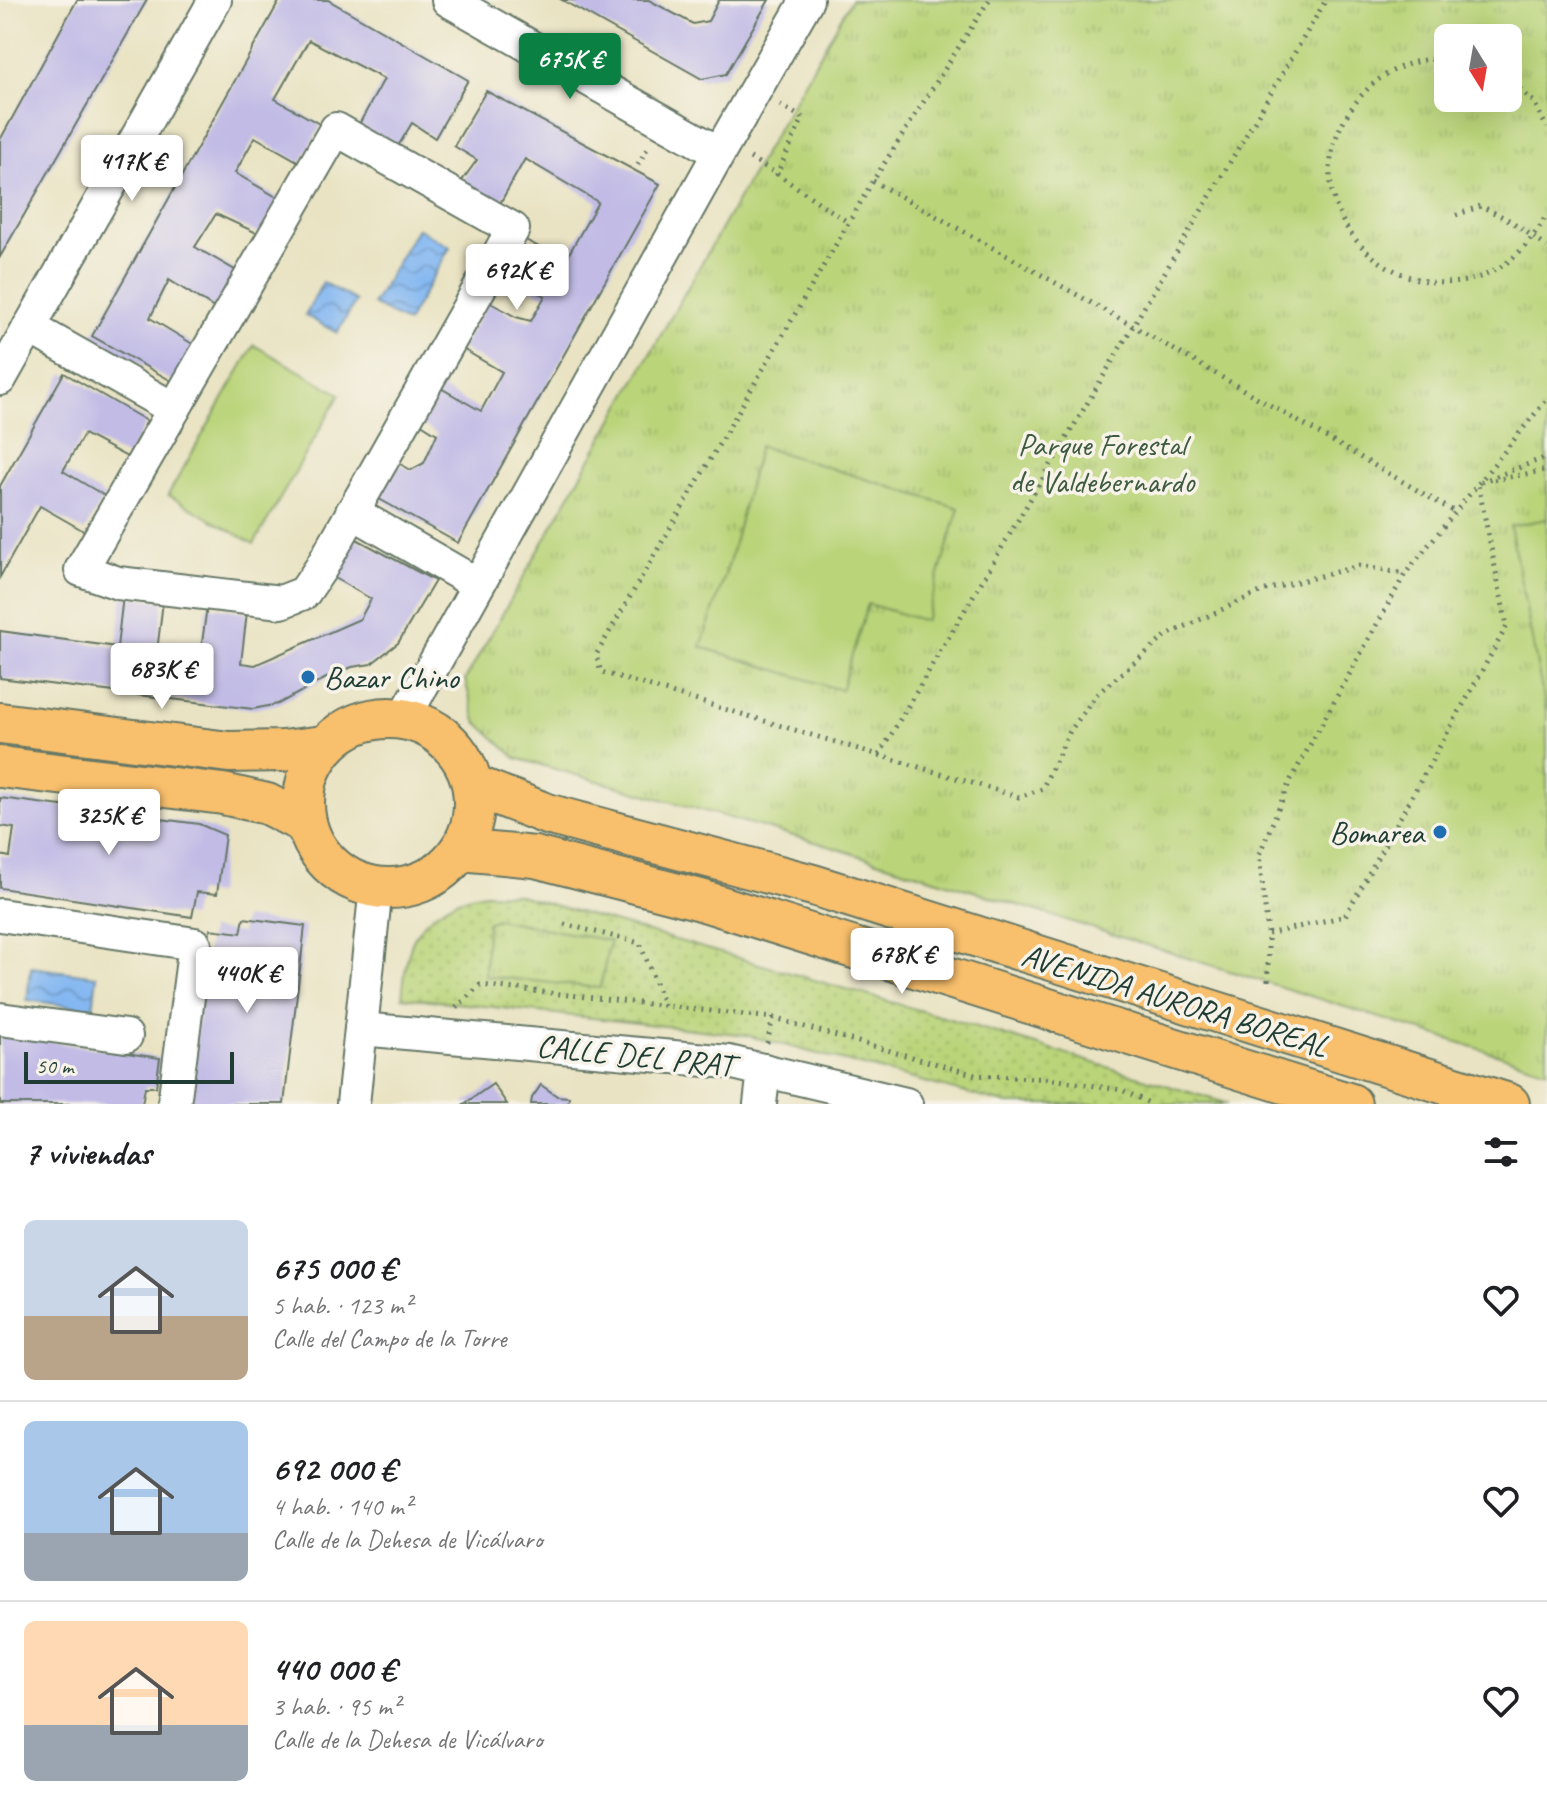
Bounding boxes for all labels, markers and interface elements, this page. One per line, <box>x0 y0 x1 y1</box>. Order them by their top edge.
north arrow <box>1434 24 1522 112</box>
map controls <box>1434 24 1522 112</box>
pin: 675K € <box>505 33 635 101</box>
text: 675K € <box>537 42 603 75</box>
pin: 417K € <box>67 135 197 203</box>
text: 417K € <box>99 144 165 177</box>
pin: 692K € <box>452 244 582 312</box>
text: 692K € <box>484 253 550 286</box>
park label: Parque Forestal de Valdebernardo <box>1010 424 1196 502</box>
pin: 683K € <box>97 643 227 711</box>
text: 683K € <box>129 652 195 685</box>
place label: Bazar Chino <box>324 657 460 698</box>
marker: Bazar Chino <box>299 668 317 686</box>
pin: 325K € <box>44 789 174 857</box>
text: 325K € <box>76 798 142 831</box>
place label: Bomarea <box>1329 812 1426 853</box>
marker: Bomarea <box>1431 823 1449 841</box>
pin: 678K € <box>837 928 967 996</box>
street label: AVENIDA AURORA BOREAL <box>1017 934 1333 1067</box>
text: 678K € <box>869 937 935 970</box>
pin: 440K € <box>182 947 312 1015</box>
text: 440K € <box>214 956 280 989</box>
street label: CALLE DEL PRAT <box>535 1025 742 1087</box>
scale bar <box>24 1048 234 1084</box>
text: 50 m <box>36 1052 73 1080</box>
icon: filters <box>1479 1130 1523 1174</box>
text: 7 viviendas <box>24 1131 151 1174</box>
text: 675 000 € <box>272 1246 396 1289</box>
icon: home <box>88 1252 184 1348</box>
icon: heart <box>1479 1278 1523 1322</box>
text: 5 hab. · 123 m² <box>272 1289 412 1322</box>
text: Calle del Campo de la Torre <box>272 1322 507 1355</box>
text: 692 000 € <box>272 1447 396 1490</box>
icon: home <box>88 1453 184 1549</box>
icon: heart <box>1479 1479 1523 1523</box>
text: 4 hab. · 140 m² <box>272 1490 412 1523</box>
text: Calle de la Dehesa de Vicálvaro <box>272 1523 542 1556</box>
text: 440 000 € <box>272 1647 396 1690</box>
icon: home <box>88 1653 184 1749</box>
icon: heart <box>1479 1679 1523 1723</box>
text: 3 hab. · 95 m² <box>272 1690 400 1723</box>
text: Calle de la Dehesa de Vicálvaro <box>272 1723 542 1756</box>

